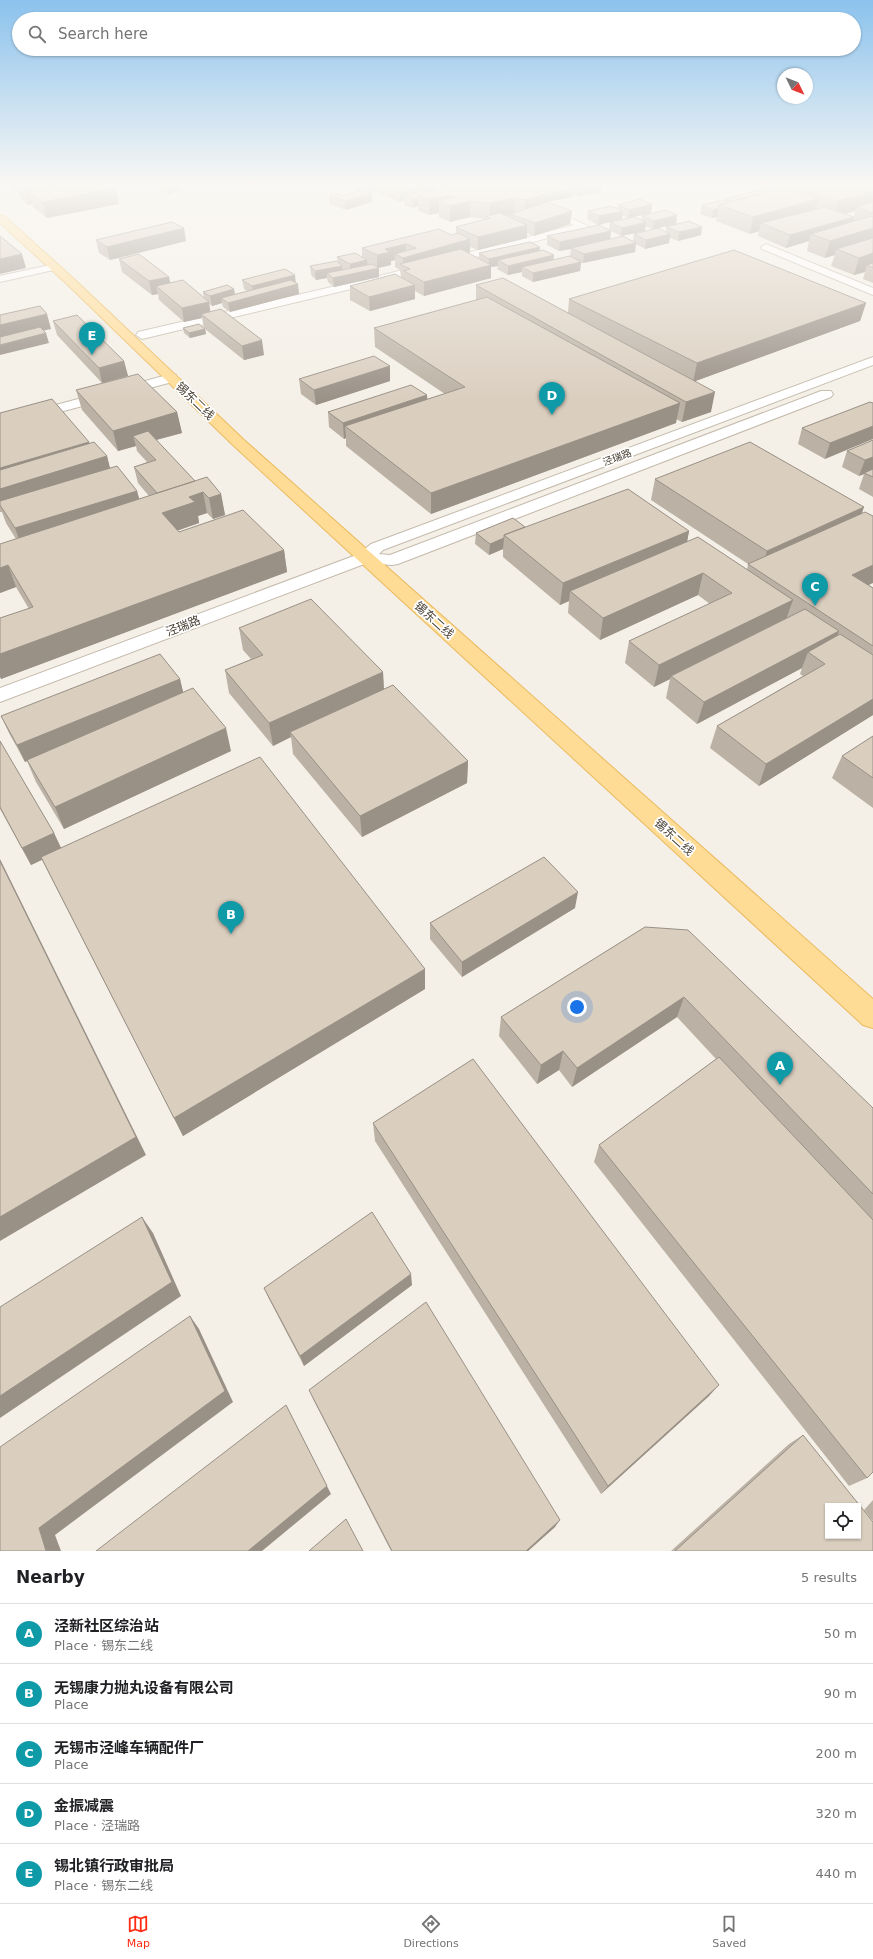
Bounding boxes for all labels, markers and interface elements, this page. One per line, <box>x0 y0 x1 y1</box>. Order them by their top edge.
search box <box>12 12 861 56</box>
icon: search <box>26 23 48 45</box>
text: Search here <box>58 25 148 43</box>
north arrow <box>777 68 813 104</box>
pin: E <box>79 322 105 355</box>
street label: 锡东二线 <box>173 379 217 423</box>
pin: D <box>539 382 565 415</box>
street label: 泾瑞路 <box>601 447 633 468</box>
pin: C <box>802 573 828 606</box>
street label: 锡东二线 <box>411 599 457 641</box>
street label: 泾瑞路 <box>164 613 202 639</box>
street label: 锡东二线 <box>651 816 697 858</box>
pin: B <box>218 901 244 934</box>
your location <box>567 997 587 1017</box>
pin: A <box>767 1052 793 1085</box>
map controls <box>825 1503 861 1539</box>
button: locate <box>825 1503 861 1539</box>
text: Nearby <box>16 1567 85 1587</box>
text: 5 results <box>801 1570 857 1585</box>
text: 泾新社区综治站 <box>54 1617 159 1635</box>
text: A <box>24 1626 34 1641</box>
text: 50 m <box>824 1626 857 1641</box>
text: Place · 锡东二线 <box>54 1638 153 1653</box>
text: 无锡康力抛丸设备有限公司 <box>54 1679 234 1697</box>
text: B <box>24 1686 34 1701</box>
text: 90 m <box>824 1686 857 1701</box>
text: Place <box>54 1697 89 1712</box>
text: 无锡市泾峰车辆配件厂 <box>54 1739 204 1757</box>
text: C <box>24 1746 34 1761</box>
text: 200 m <box>815 1746 857 1761</box>
text: Place <box>54 1757 89 1772</box>
text: 金振减震 <box>54 1797 114 1815</box>
text: D <box>24 1806 34 1821</box>
text: 320 m <box>815 1806 857 1821</box>
text: Place · 泾瑞路 <box>54 1818 140 1833</box>
text: 锡北镇行政审批局 <box>54 1857 174 1875</box>
text: E <box>25 1866 33 1881</box>
text: 440 m <box>815 1866 857 1881</box>
text: Place · 锡东二线 <box>54 1878 153 1893</box>
tab: Map <box>127 1913 150 1950</box>
tab: Directions <box>403 1913 459 1950</box>
tab: Saved <box>712 1913 746 1950</box>

